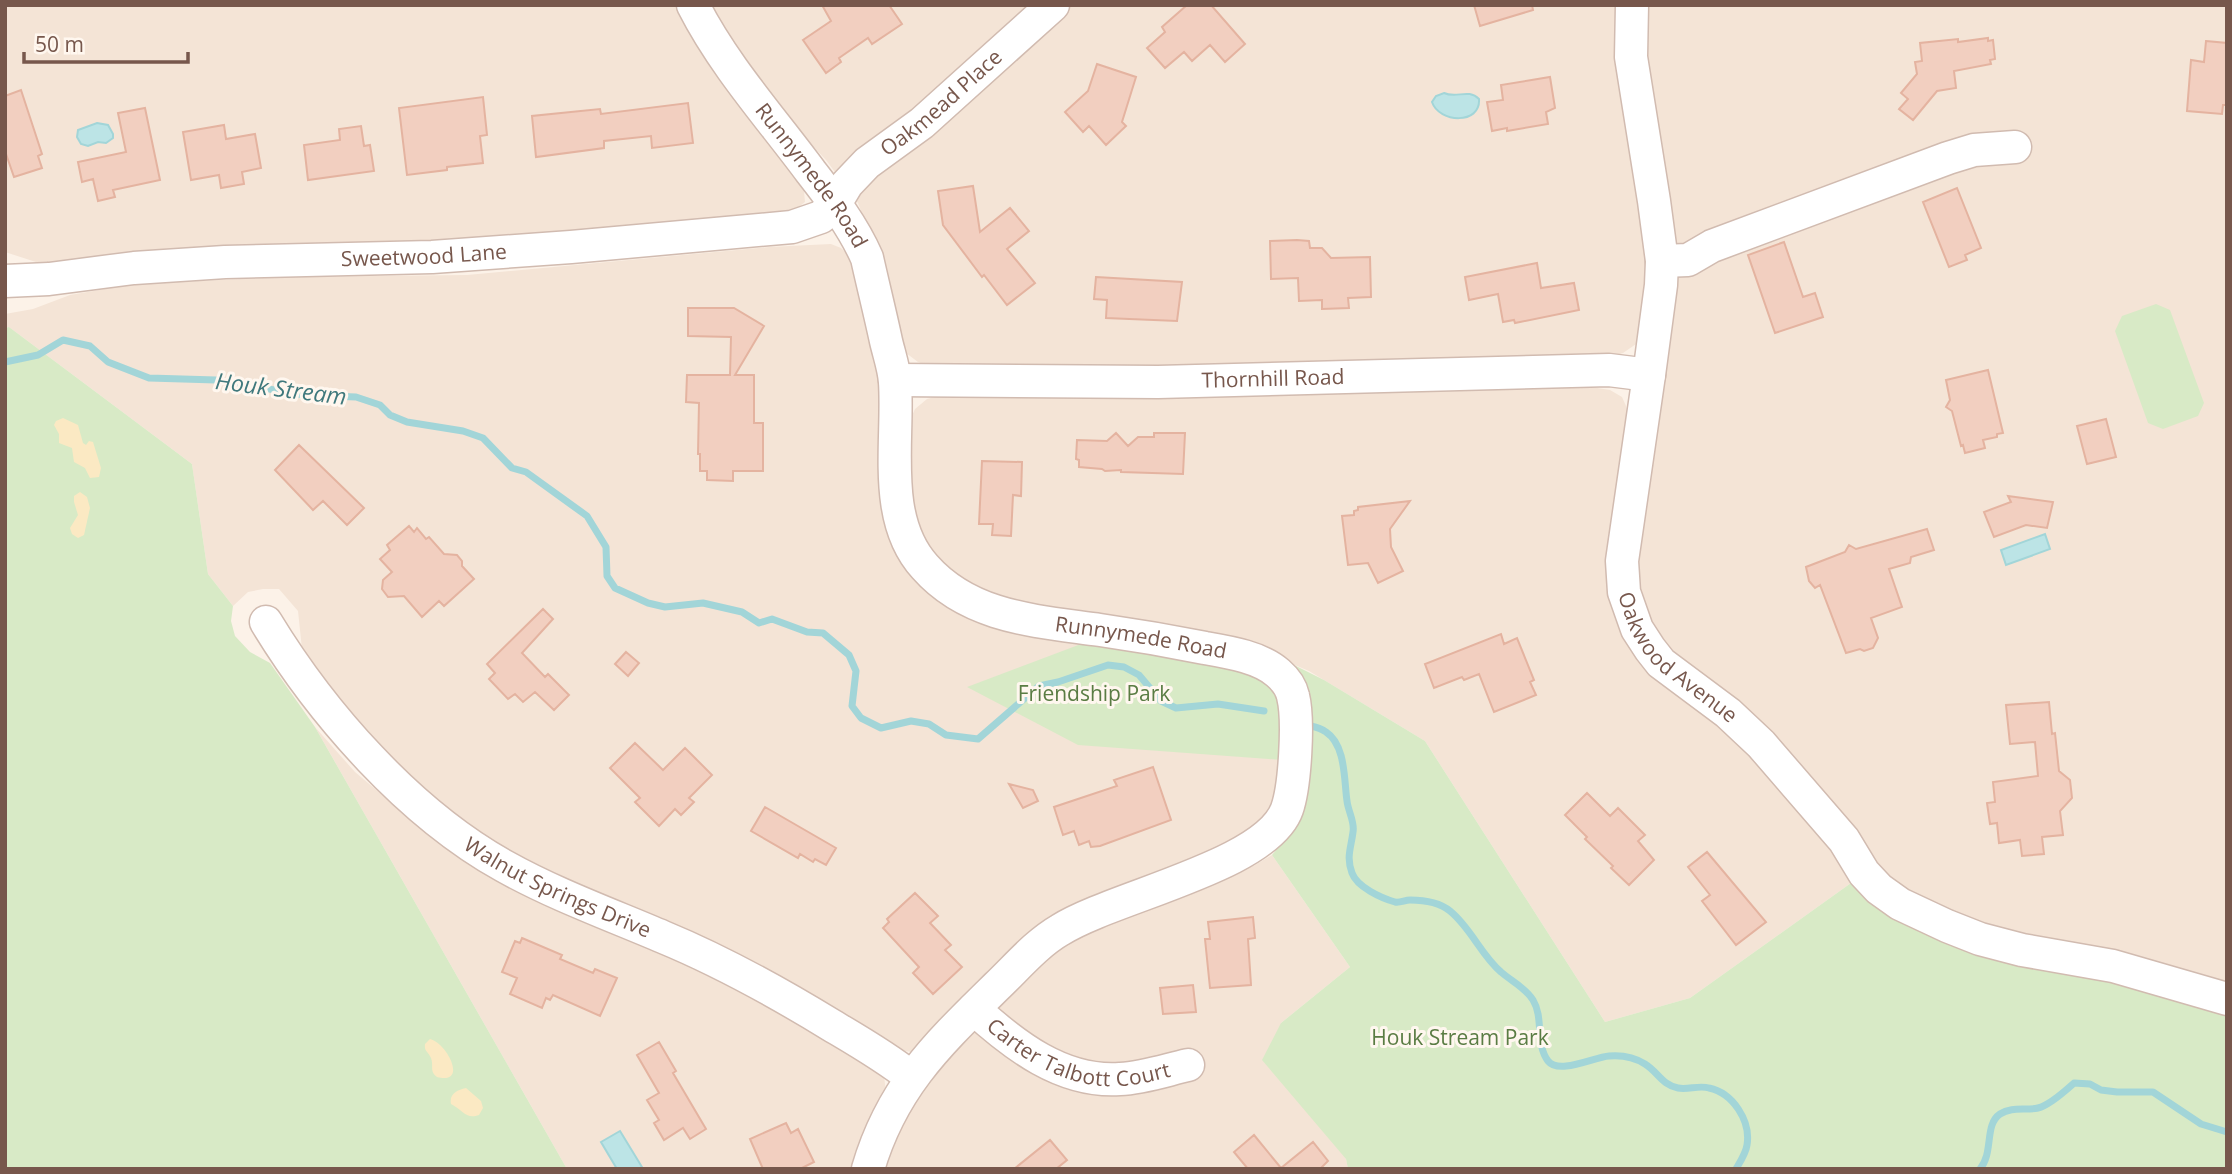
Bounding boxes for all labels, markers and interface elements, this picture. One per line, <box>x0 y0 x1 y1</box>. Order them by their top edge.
scale bar <box>24 21 189 65</box>
text: 50 m <box>35 30 84 58</box>
street label: Oakmead Place <box>874 43 1008 162</box>
street label: Runnymede Road <box>750 97 875 252</box>
street label: Sweetwood Lane <box>341 237 508 272</box>
street label: Thornhill Road <box>1201 362 1345 394</box>
water label: Houk Stream <box>214 364 348 412</box>
street label: Oakwood Avenue <box>1612 588 1744 728</box>
street label: Runnymede Road <box>1053 609 1229 665</box>
park label: Friendship Park <box>1018 679 1170 707</box>
street label: Walnut Springs Drive <box>459 830 656 943</box>
street label: Carter Talbott Court <box>981 1011 1173 1092</box>
park label: Houk Stream Park <box>1371 1023 1549 1051</box>

